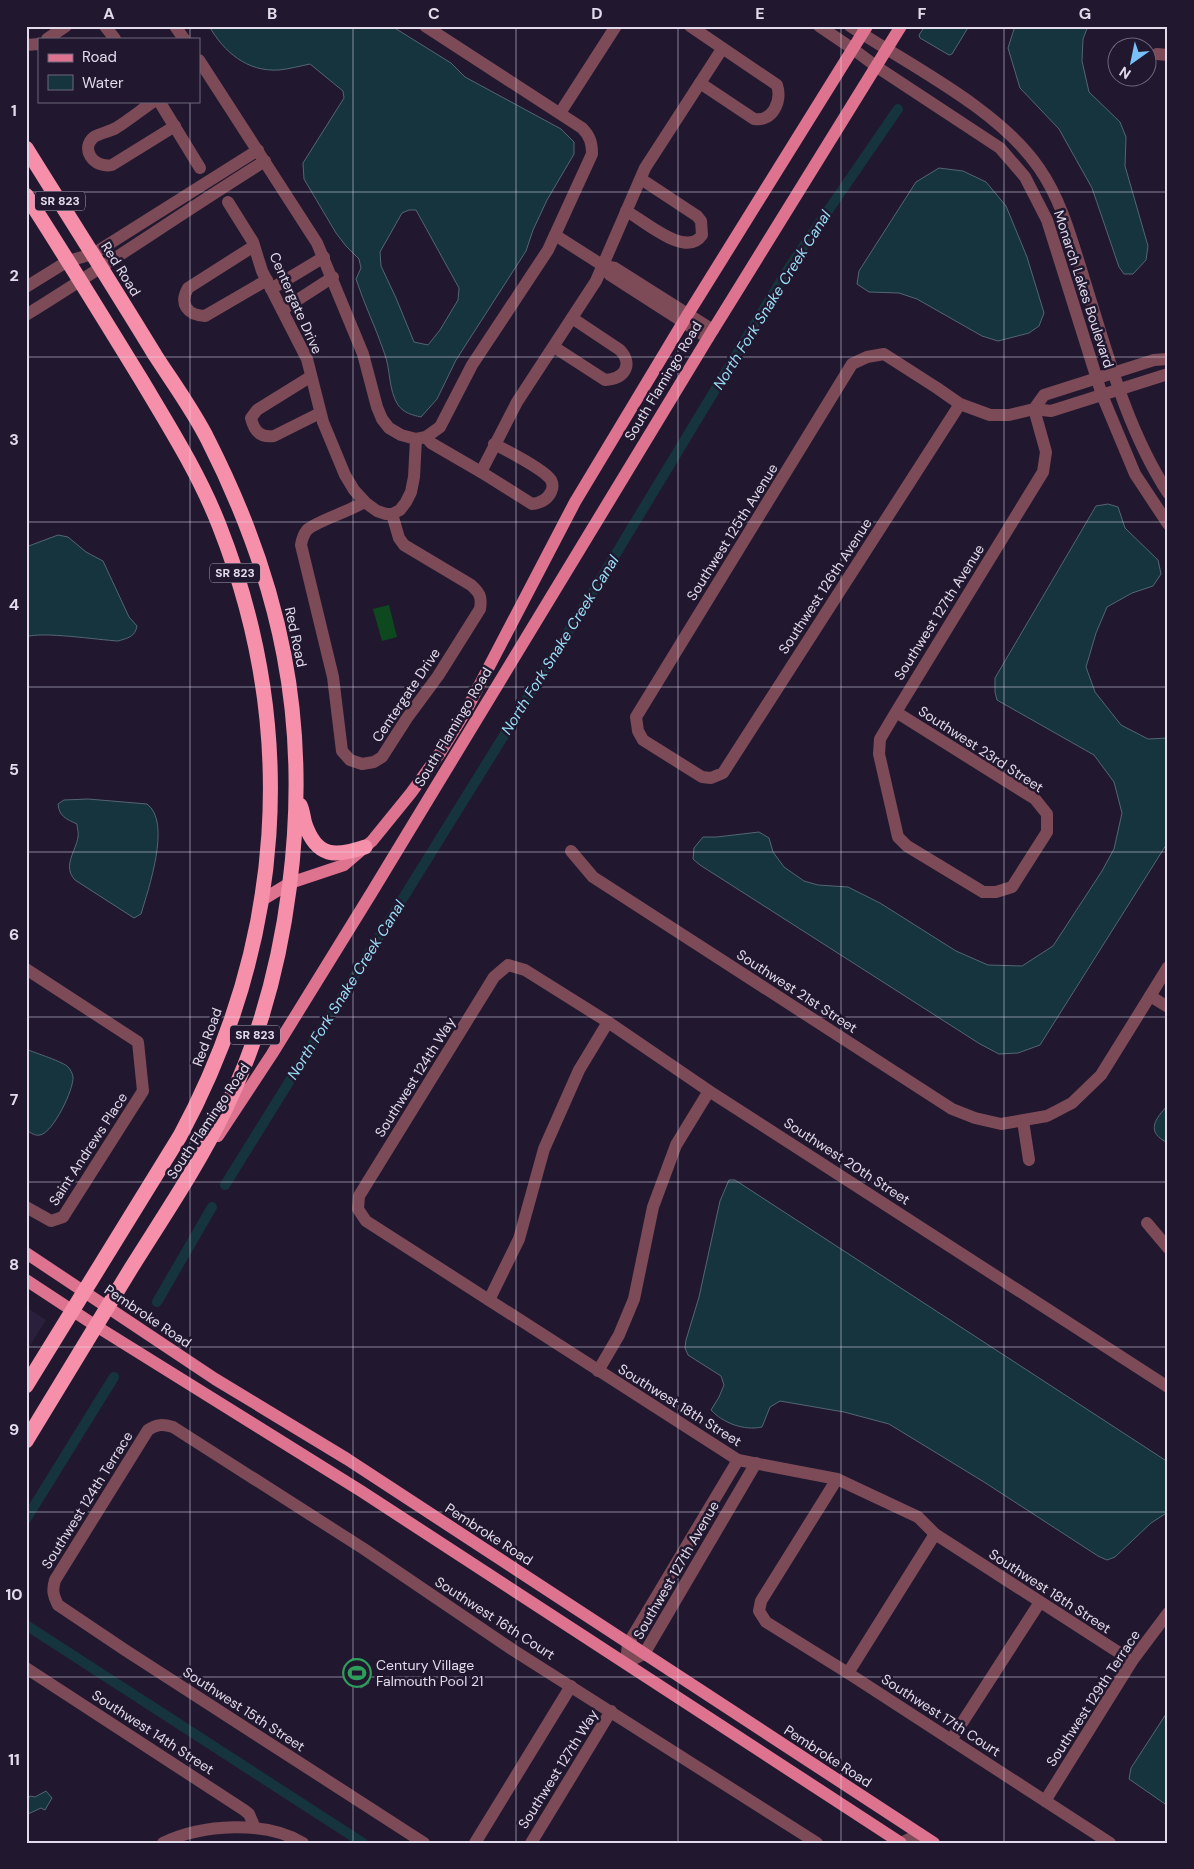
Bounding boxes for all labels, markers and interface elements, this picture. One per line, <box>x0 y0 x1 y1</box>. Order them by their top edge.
text: A <box>103 3 115 24</box>
text: B <box>267 3 277 24</box>
text: C <box>428 3 440 24</box>
text: D <box>591 3 603 24</box>
text: E <box>755 3 765 24</box>
text: F <box>918 3 927 24</box>
text: G <box>1079 3 1091 24</box>
legend <box>38 38 200 102</box>
north arrow <box>1106 38 1156 88</box>
text: Road <box>82 47 117 67</box>
text: N <box>1116 63 1134 83</box>
text: Water <box>82 73 124 93</box>
text: 1 <box>11 100 17 121</box>
road number: SR 823 <box>35 192 85 210</box>
water label: North Fork Snake Creek Canal <box>708 206 836 393</box>
street label: Monarch Lakes Boulevard <box>1050 208 1118 370</box>
street label: Red Road <box>97 238 145 300</box>
street label: Centergate Drive <box>265 249 327 357</box>
text: 2 <box>9 265 19 286</box>
street label: South Flamingo Road <box>620 318 706 444</box>
text: 3 <box>9 429 19 450</box>
street label: Southwest 125th Avenue <box>682 460 782 604</box>
street label: Southwest 126th Avenue <box>774 515 876 657</box>
street label: Southwest 127th Avenue <box>890 541 988 683</box>
water label: North Fork Snake Creek Canal <box>496 551 624 738</box>
road number: SR 823 <box>210 564 260 582</box>
text: 4 <box>9 594 19 615</box>
street label: Red Road <box>281 605 311 669</box>
street label: Centergate Drive <box>368 644 444 745</box>
street label: South Flamingo Road <box>410 664 496 790</box>
street label: Southwest 23rd Street <box>915 702 1047 796</box>
text: 5 <box>9 759 19 780</box>
water label: North Fork Snake Creek Canal <box>282 896 410 1083</box>
text: 6 <box>9 924 19 945</box>
street label: Southwest 21st Street <box>733 945 861 1037</box>
street label: Red Road <box>188 1005 226 1069</box>
street label: Southwest 124th Way <box>371 1013 459 1140</box>
road number: SR 823 <box>230 1026 280 1044</box>
street label: South Flamingo Road <box>163 1060 253 1182</box>
text: 7 <box>10 1089 19 1110</box>
street label: Saint Andrews Place <box>45 1089 131 1209</box>
street label: Southwest 20th Street <box>781 1113 913 1209</box>
text: 8 <box>9 1254 19 1275</box>
street label: Pembroke Road <box>101 1280 195 1352</box>
street label: Southwest 18th Street <box>615 1360 745 1450</box>
text: 9 <box>9 1419 19 1440</box>
street label: Southwest 124th Terrace <box>37 1428 137 1572</box>
street label: Southwest 127th Avenue <box>629 1498 723 1642</box>
street label: Pembroke Road <box>442 1499 536 1569</box>
street label: Southwest 18th Street <box>986 1545 1114 1637</box>
street label: Southwest 16th Court <box>432 1572 558 1664</box>
text: 10 <box>5 1584 23 1605</box>
street label: Southwest 129th Terrace <box>1042 1626 1144 1770</box>
place label: Century Village Falmouth Pool 21 <box>376 1656 483 1690</box>
sports icon: Century Village Falmouth Pool 21 <box>342 1658 372 1688</box>
street label: Southwest 15th Street <box>179 1663 309 1755</box>
street label: Southwest 17th Court <box>878 1670 1004 1760</box>
street label: Southwest 14th Street <box>89 1686 217 1778</box>
street label: Southwest 127th Way <box>514 1706 602 1832</box>
street label: Pembroke Road <box>781 1721 875 1791</box>
text: 11 <box>8 1749 20 1770</box>

